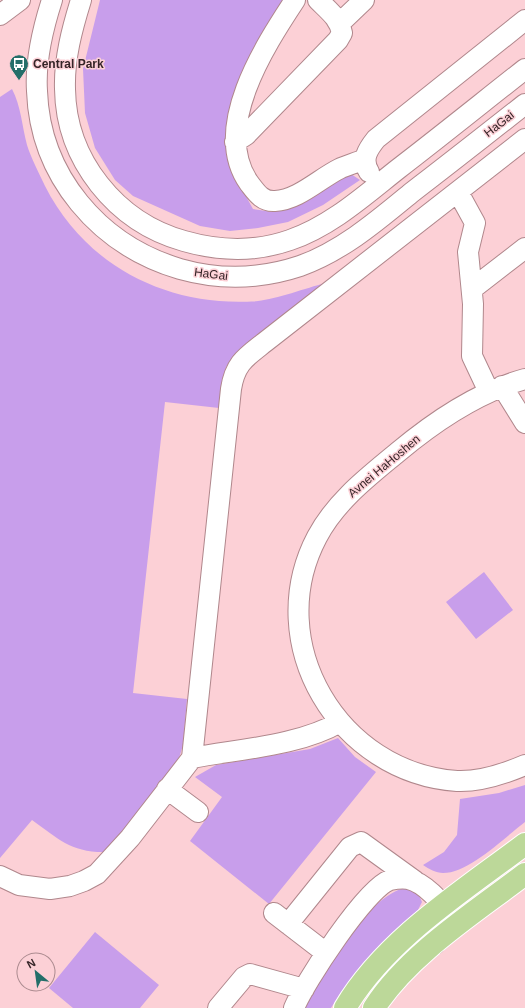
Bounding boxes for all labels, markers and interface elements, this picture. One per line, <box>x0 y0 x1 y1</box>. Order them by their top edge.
bus stop icon: Central Park <box>8 53 30 81</box>
place label: Central Park <box>33 57 104 71</box>
street label: HaGai <box>481 108 517 140</box>
street label: HaGai <box>193 265 229 283</box>
street label: Avnei HaHoshen <box>345 432 423 500</box>
north arrow <box>16 952 56 992</box>
text: N <box>25 956 38 970</box>

